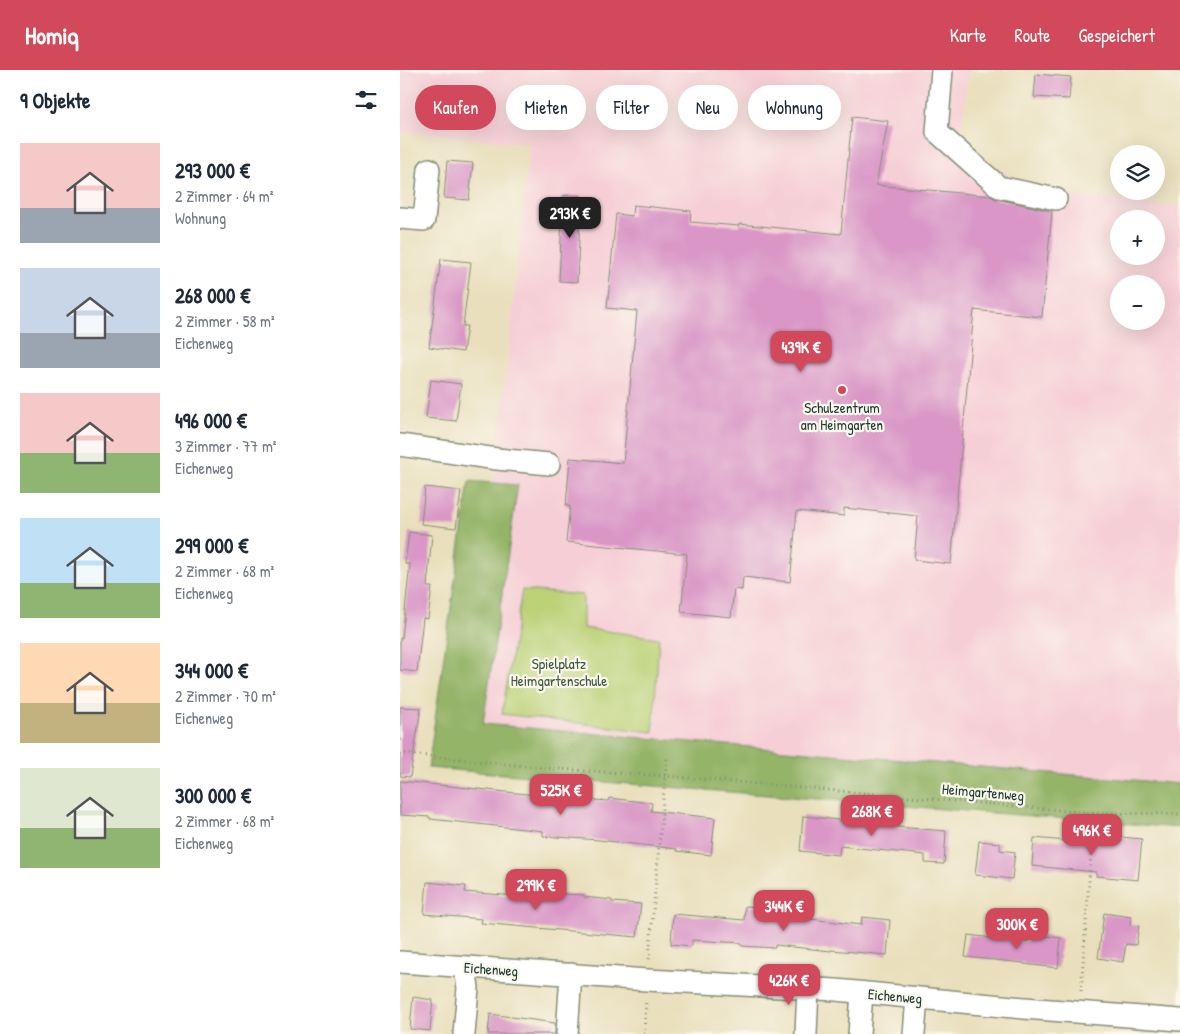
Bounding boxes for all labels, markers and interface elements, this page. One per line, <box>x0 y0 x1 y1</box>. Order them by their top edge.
text: Homiq <box>25 19 79 51</box>
text: Karte <box>950 23 987 48</box>
text: Route <box>1015 23 1051 48</box>
text: Gespeichert <box>1079 23 1155 48</box>
chip: Kaufen <box>415 85 496 130</box>
chip: Mieten <box>506 85 586 130</box>
chip: Filter <box>596 85 668 130</box>
chip: Neu <box>678 85 738 130</box>
chip: Wohnung <box>748 85 841 130</box>
text: 9 Objekte <box>20 86 90 115</box>
icon: filters <box>352 86 380 114</box>
map controls <box>1110 145 1165 330</box>
button: layers <box>1110 145 1165 200</box>
text: 293 000 € <box>175 156 250 185</box>
icon: home <box>60 163 120 223</box>
text: 2 Zimmer · 64 m² <box>175 185 273 207</box>
pin: 293K € <box>529 196 611 239</box>
text: 293K € <box>550 202 590 224</box>
text: Wohnung <box>175 207 226 229</box>
button: + <box>1110 210 1165 265</box>
button: − <box>1110 275 1165 330</box>
text: 268 000 € <box>175 281 250 310</box>
icon: home <box>60 288 120 348</box>
text: 2 Zimmer · 58 m² <box>175 310 275 332</box>
pin: 439K € <box>760 330 842 373</box>
text: Eichenweg <box>175 332 233 354</box>
text: 439K € <box>782 336 820 358</box>
marker: Schulzentrum am Heimgarten <box>836 384 848 396</box>
place label: Schulzentrum am Heimgarten <box>801 397 883 435</box>
text: 496 000 € <box>175 406 247 435</box>
icon: home <box>60 413 120 473</box>
text: 3 Zimmer · 77 m² <box>175 435 276 457</box>
text: Eichenweg <box>175 457 233 479</box>
text: 299 000 € <box>175 531 248 560</box>
icon: home <box>60 538 120 598</box>
text: 2 Zimmer · 68 m² <box>175 560 274 582</box>
text: Eichenweg <box>175 582 233 604</box>
park label: Spielplatz Heimgartenschule <box>511 653 607 691</box>
text: 344 000 € <box>175 656 248 685</box>
icon: home <box>60 663 120 723</box>
text: 2 Zimmer · 70 m² <box>175 685 276 707</box>
text: Eichenweg <box>175 707 233 729</box>
pin: 525K € <box>520 774 602 816</box>
street label: Heimgartenweg <box>941 778 1025 806</box>
text: 525K € <box>541 779 581 801</box>
text: 300 000 € <box>175 781 251 810</box>
icon: home <box>60 788 120 848</box>
pin: 268K € <box>831 794 913 837</box>
text: 268K € <box>852 800 892 822</box>
text: 2 Zimmer · 68 m² <box>175 810 274 832</box>
pin: 496K € <box>1051 814 1133 856</box>
text: 496K € <box>1073 819 1111 841</box>
text: Eichenweg <box>175 832 233 854</box>
pin: 299K € <box>495 868 577 911</box>
text: 299K € <box>517 874 555 896</box>
pin: 344K € <box>743 890 825 932</box>
text: 344K € <box>765 895 803 917</box>
pin: 300K € <box>976 908 1058 950</box>
text: 300K € <box>996 913 1038 935</box>
street label: Eichenweg <box>463 957 519 981</box>
pin: 426K € <box>748 964 830 1006</box>
text: 426K € <box>769 969 809 991</box>
street label: Eichenweg <box>867 983 923 1009</box>

